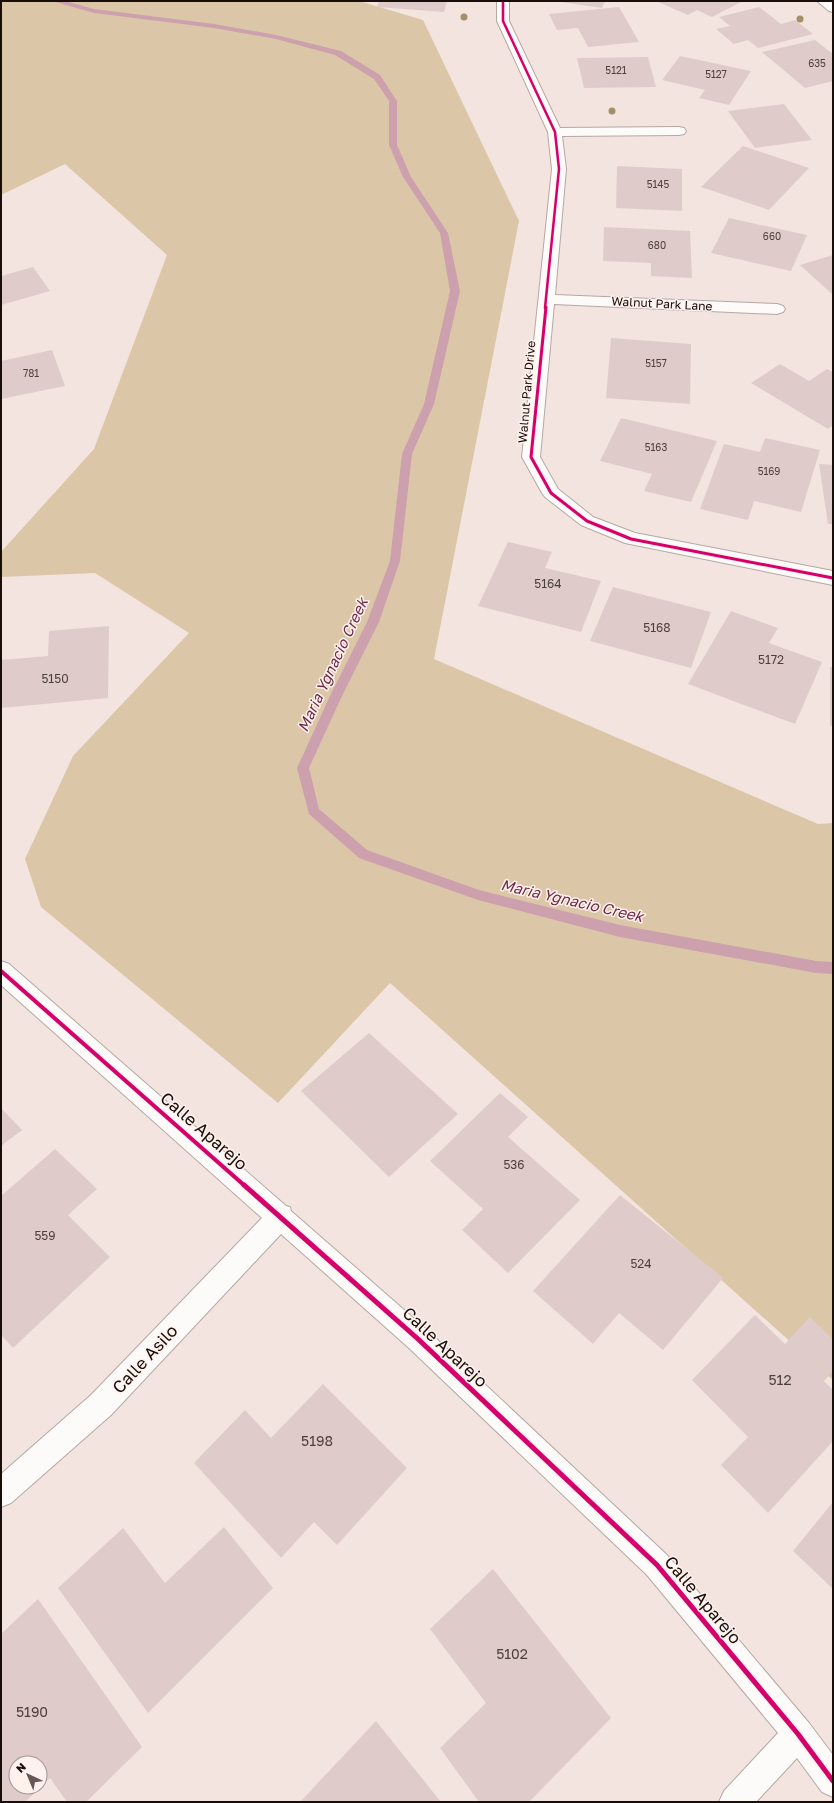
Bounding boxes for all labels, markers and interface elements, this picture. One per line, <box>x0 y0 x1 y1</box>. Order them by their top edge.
house number: 635 <box>808 57 826 69</box>
house number: 5121 <box>605 64 627 76</box>
house number: 5127 <box>705 68 727 80</box>
house number: 5145 <box>647 178 669 190</box>
house number: 660 <box>763 230 781 242</box>
house number: 680 <box>648 239 666 251</box>
street label: Walnut Park Lane <box>611 293 713 314</box>
street label: Walnut Park Drive <box>515 340 538 444</box>
house number: 5157 <box>645 357 667 369</box>
house number: 781 <box>23 367 39 379</box>
house number: 5163 <box>645 441 667 453</box>
house number: 5169 <box>758 465 780 477</box>
house number: 5164 <box>534 576 562 591</box>
water label: Maria Ygnacio Creek <box>293 593 373 735</box>
house number: 5168 <box>643 620 671 635</box>
house number: 5172 <box>758 652 784 667</box>
house number: 5150 <box>41 671 69 686</box>
water label: Maria Ygnacio Creek <box>499 875 647 926</box>
street label: Calle Aparejo <box>156 1087 252 1174</box>
house number: 536 <box>503 1157 525 1172</box>
house number: 559 <box>34 1228 56 1243</box>
house number: 524 <box>630 1256 652 1271</box>
street label: Calle Aparejo <box>398 1302 492 1391</box>
street label: Calle Asilo <box>108 1320 182 1397</box>
house number: 512 <box>768 1371 792 1388</box>
house number: 5198 <box>301 1432 333 1449</box>
street label: Calle Aparejo <box>660 1551 746 1648</box>
house number: 5102 <box>496 1645 528 1662</box>
house number: 5190 <box>16 1703 48 1720</box>
north arrow <box>8 1755 48 1795</box>
text: N <box>13 1760 28 1775</box>

